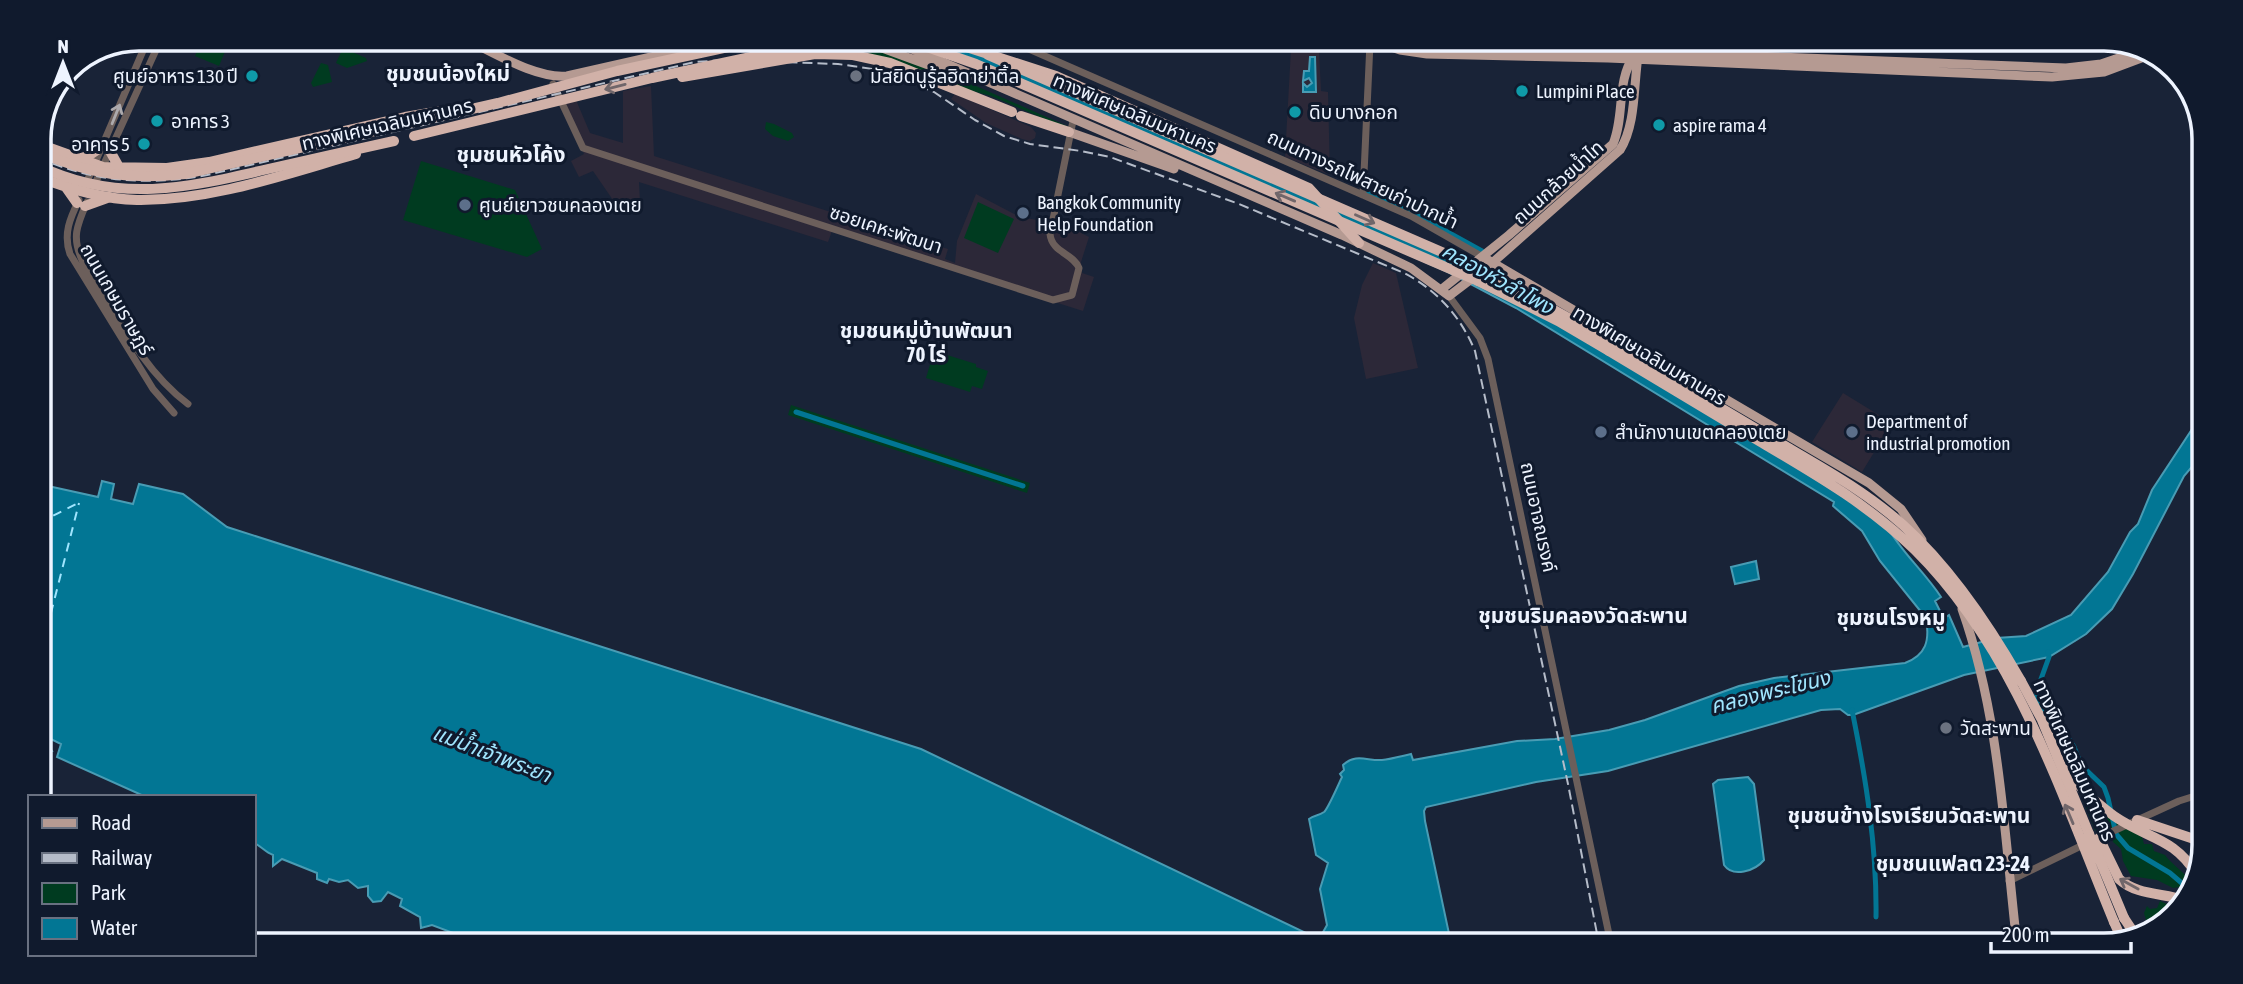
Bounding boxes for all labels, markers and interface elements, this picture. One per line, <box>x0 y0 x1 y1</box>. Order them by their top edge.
north arrow <box>28 28 98 98</box>
text: N <box>57 35 69 57</box>
district label: ชุมชนน้องใหม่ <box>386 61 510 87</box>
place label: มัสยิดนูรู้ลฮิดาย่าติ้ล <box>870 64 1019 89</box>
place label: ศูนย์อาหาร 130 ปี <box>113 65 238 89</box>
marker: ศูนย์อาหาร 130 ปี <box>244 68 260 84</box>
marker: มัสยิดนูรู้ลฮิดาย่าติ้ล <box>848 68 864 84</box>
street label: ทางพิเศษเฉลิมมหานคร <box>1050 69 1220 157</box>
place label: Lumpini Place <box>1536 80 1635 102</box>
one-way arrow <box>604 81 627 94</box>
marker: Lumpini Place <box>1514 83 1530 99</box>
street label: ทางพิเศษเฉลิมมหานคร <box>299 94 475 154</box>
place label: ดิบ บางกอก <box>1309 101 1398 123</box>
one-way arrow <box>110 104 123 125</box>
marker: ดิบ บางกอก <box>1287 104 1303 120</box>
place label: อาคาร 3 <box>171 110 230 132</box>
marker: อาคาร 3 <box>149 113 165 129</box>
place label: aspire rama 4 <box>1673 114 1767 136</box>
marker: aspire rama 4 <box>1651 117 1667 133</box>
street label: ถนนทางรถไฟสายเก่าปากน้ำ <box>1264 123 1463 233</box>
place label: อาคาร 5 <box>71 133 130 155</box>
street label: ถนนกล้วยน้ำไท <box>1507 134 1608 228</box>
marker: อาคาร 5 <box>136 136 152 152</box>
district label: ชุมชนหัวโค้ง <box>457 142 565 168</box>
one-way arrow <box>1275 190 1296 203</box>
place label: Bangkok Community Help Foundation <box>1037 191 1181 235</box>
place label: ศูนย์เยาวชนคลองเตย <box>479 194 642 218</box>
marker: ศูนย์เยาวชนคลองเตย <box>457 197 473 213</box>
street label: ซอยเคหะพัฒนา <box>827 200 945 258</box>
marker: Bangkok Community Help Foundation <box>1015 205 1031 221</box>
one-way arrow <box>1354 213 1375 226</box>
water label: คลองหัวลำโพง <box>1438 238 1559 319</box>
street label: ถนนเกษมราษฎร์ <box>76 239 158 360</box>
street label: ทางพิเศษเฉลิมมหานคร <box>1569 301 1731 409</box>
district label: ชุมชนหมู่บ้านพัฒนา 70 ไร่ <box>840 318 1012 366</box>
place label: Department of industrial promotion <box>1866 410 2011 454</box>
place label: สำนักงานเขตคลองเตย <box>1615 421 1786 443</box>
marker: สำนักงานเขตคลองเตย <box>1593 424 1609 440</box>
marker: Department of industrial promotion <box>1844 424 1860 440</box>
street label: ถนนอาจณรงค์ <box>1517 460 1561 574</box>
district label: ชุมชนริมคลองวัดสะพาน <box>1478 603 1688 629</box>
district label: ชุมชนโรงหมู <box>1836 605 1946 631</box>
water label: คลองพระโขนง <box>1708 664 1834 717</box>
street label: ทางพิเศษเฉลิมมหานคร <box>2029 676 2121 844</box>
place label: วัดสะพาน <box>1960 717 2031 739</box>
water label: แม่น้ำเจ้าพระยา <box>430 718 556 787</box>
marker: วัดสะพาน <box>1938 720 1954 736</box>
legend <box>28 795 256 956</box>
district label: ชุมชนข้างโรงเรียนวัดสะพาน <box>1788 803 2030 829</box>
one-way arrow <box>2062 803 2075 825</box>
text: Road <box>91 810 131 834</box>
text: Railway <box>91 845 153 869</box>
district label: ชุมชนแฟลต 23-24 <box>1876 851 2030 877</box>
one-way arrow <box>2120 877 2140 891</box>
text: Park <box>91 880 126 904</box>
scale bar <box>1991 911 2131 955</box>
text: Water <box>91 915 138 939</box>
text: 200 m <box>2002 922 2050 946</box>

